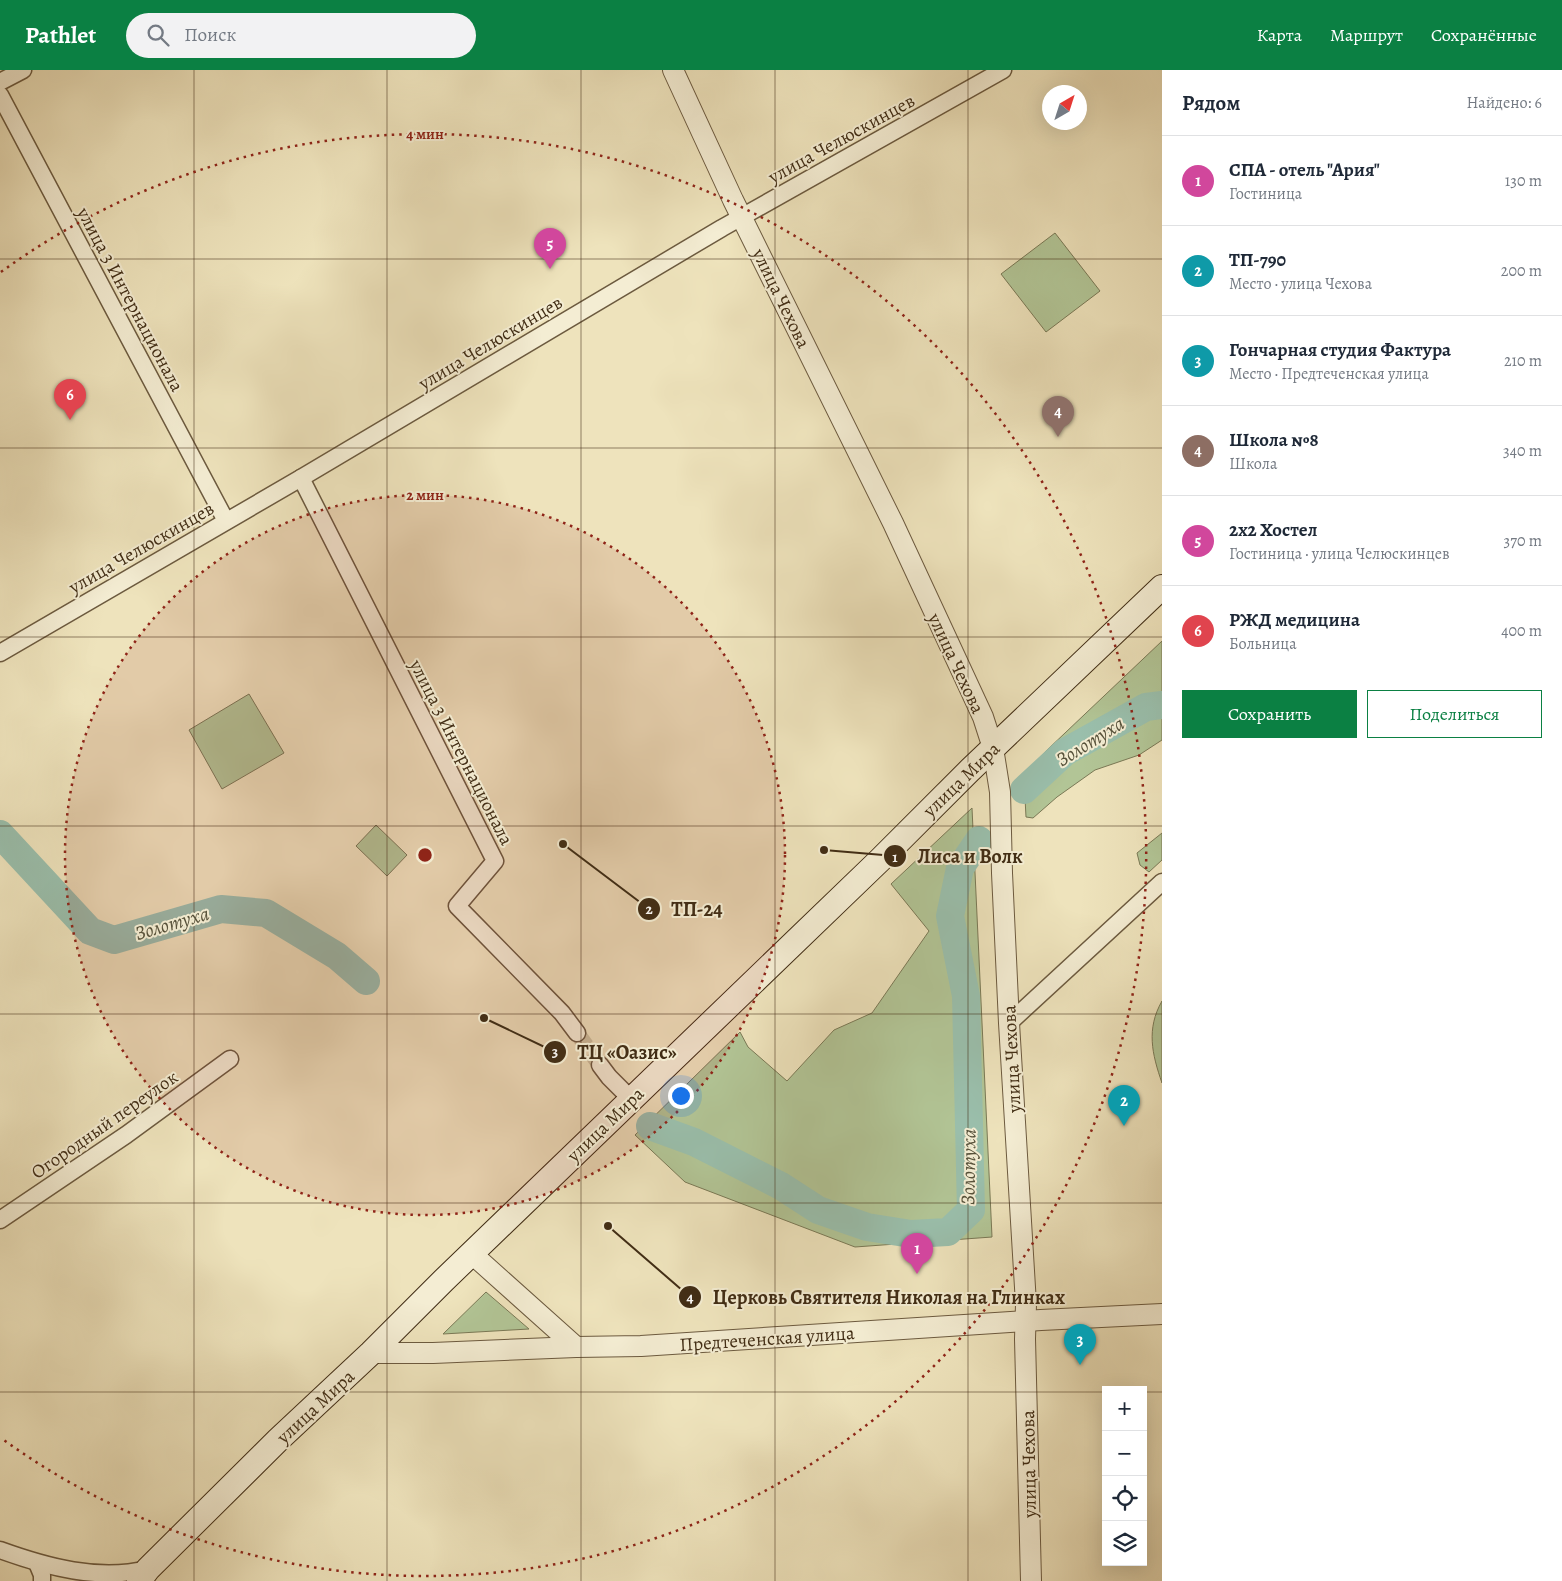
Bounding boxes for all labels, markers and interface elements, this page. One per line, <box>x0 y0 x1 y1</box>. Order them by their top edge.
search box <box>126 13 476 58</box>
text: Pathlet <box>25 19 96 51</box>
icon: search <box>144 21 172 49</box>
text: Поиск <box>184 22 236 48</box>
text: Карта <box>1257 23 1302 47</box>
text: Маршрут <box>1330 23 1403 47</box>
text: Сохранённые <box>1431 23 1537 47</box>
north arrow <box>1042 85 1087 130</box>
street label: улица Челюскинцев <box>763 88 919 190</box>
text: Рядом <box>1182 89 1240 117</box>
text: Найдено: 6 <box>1467 92 1542 114</box>
text: 4 мин <box>406 124 444 144</box>
text: СПА - отель "Ария" <box>1229 157 1380 183</box>
text: 1 <box>1195 170 1201 192</box>
text: 130 m <box>1505 170 1542 192</box>
text: Гостиница <box>1229 183 1302 205</box>
street label: улица 3 Интернационала <box>70 202 190 396</box>
pin: 5 <box>534 228 566 269</box>
street label: улица Чехова <box>745 243 817 353</box>
text: ТП-790 <box>1229 247 1286 273</box>
text: 2 <box>1194 260 1202 282</box>
text: 200 m <box>1501 260 1542 282</box>
text: Место · улица Чехова <box>1229 273 1372 295</box>
street label: улица Челюскинцев <box>413 290 567 397</box>
text: Гончарная студия Фактура <box>1229 337 1451 363</box>
text: 3 <box>1195 350 1201 372</box>
text: 210 m <box>1504 350 1542 372</box>
text: Место · Предтеченская улица <box>1229 363 1429 385</box>
pin: 6 <box>54 379 86 420</box>
pin: 4 <box>1042 396 1074 437</box>
text: Школа №8 <box>1229 427 1319 453</box>
text: 4 <box>1194 440 1202 462</box>
text: 340 m <box>1503 440 1542 462</box>
text: Школа <box>1229 453 1277 475</box>
text: 2 мин <box>406 485 444 505</box>
street label: улица Челюскинцев <box>63 496 219 601</box>
text: 2x2 Хостел <box>1229 517 1317 543</box>
text: 5 <box>1195 530 1201 552</box>
text: 370 m <box>1504 530 1542 552</box>
text: Гостиница · улица Челюскинцев <box>1229 543 1450 565</box>
text: РЖД медицина <box>1229 607 1360 633</box>
street label: улица Чехова <box>921 608 991 718</box>
text: 6 <box>1194 620 1202 642</box>
text: 400 m <box>1501 620 1542 642</box>
text: Больница <box>1229 633 1297 655</box>
street label: улица 3 Интернационала <box>402 654 519 850</box>
button: Сохранить <box>1182 690 1357 738</box>
button: Поделиться <box>1367 690 1542 738</box>
water label: Золотуха <box>1051 710 1130 773</box>
street label: улица Мира <box>917 736 1006 824</box>
callout: Лиса и Волк <box>882 839 1033 874</box>
text: Лиса и Волк <box>917 843 1023 870</box>
centre of rings <box>416 846 434 864</box>
text: 1 <box>892 847 898 867</box>
callout: ТП-24 <box>636 891 733 926</box>
text: ТП-24 <box>671 896 723 923</box>
text: 2 <box>645 899 653 919</box>
water label: Золотуха <box>132 900 212 947</box>
street label: улица Чехова <box>996 1004 1028 1114</box>
callout: ТЦ «Оазис» <box>542 1034 687 1069</box>
text: ТЦ «Оазис» <box>577 1039 677 1066</box>
text: 3 <box>552 1042 558 1062</box>
street label: Огородный переулок <box>26 1064 183 1185</box>
street label: улица Мира <box>561 1081 650 1169</box>
your location <box>668 1083 694 1109</box>
pin: 2 <box>1108 1085 1140 1126</box>
water label: Золотуха <box>954 1129 983 1205</box>
pin: 1 <box>901 1233 933 1274</box>
callout: Церковь Святителя Николая на Глинках <box>677 1280 1075 1315</box>
text: Церковь Святителя Николая на Глинках <box>713 1284 1066 1311</box>
text: 4 <box>686 1287 694 1307</box>
street label: Предтеченская улица <box>679 1320 856 1358</box>
pin: 3 <box>1064 1324 1096 1365</box>
street label: улица Мира <box>270 1364 361 1450</box>
map controls <box>1102 1386 1147 1566</box>
button: + <box>1102 1386 1147 1431</box>
street label: улица Чехова <box>1015 1410 1043 1519</box>
button: − <box>1102 1431 1147 1476</box>
button: locate <box>1102 1476 1147 1521</box>
button: layers <box>1102 1521 1147 1566</box>

